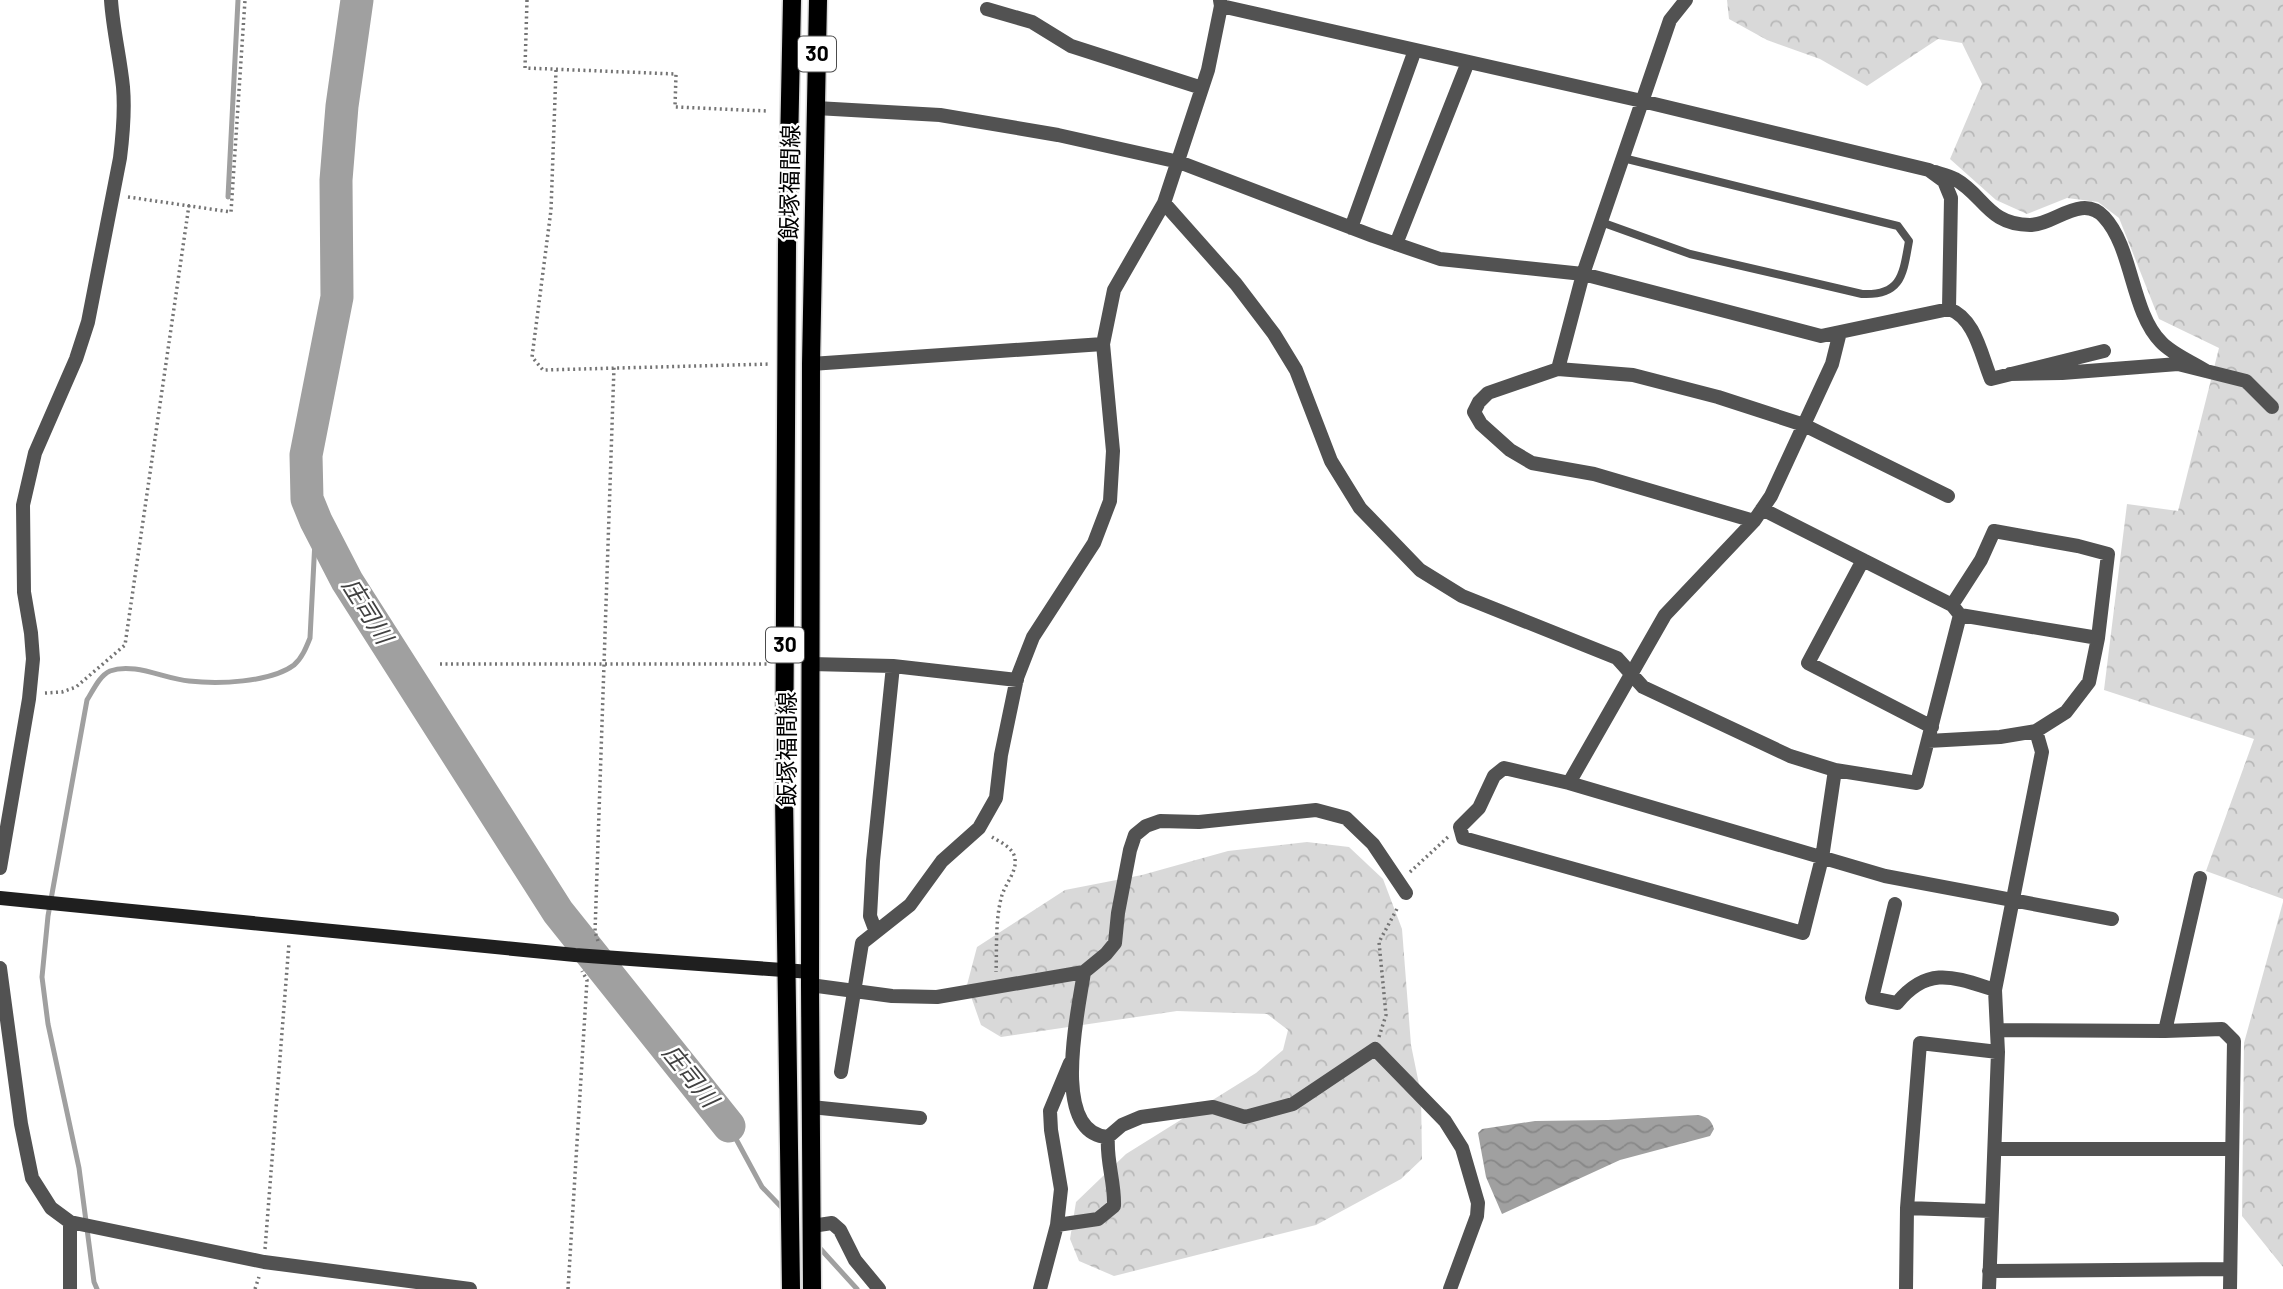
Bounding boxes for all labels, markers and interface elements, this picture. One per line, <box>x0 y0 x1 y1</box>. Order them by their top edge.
road number: 30 <box>798 36 836 72</box>
street label: 飯塚福間線 <box>774 124 804 240</box>
water label: 庄司川 <box>337 572 401 651</box>
road number: 30 <box>766 628 804 662</box>
street label: 飯塚福間線 <box>772 692 800 807</box>
water label: 庄司川 <box>657 1038 727 1114</box>

